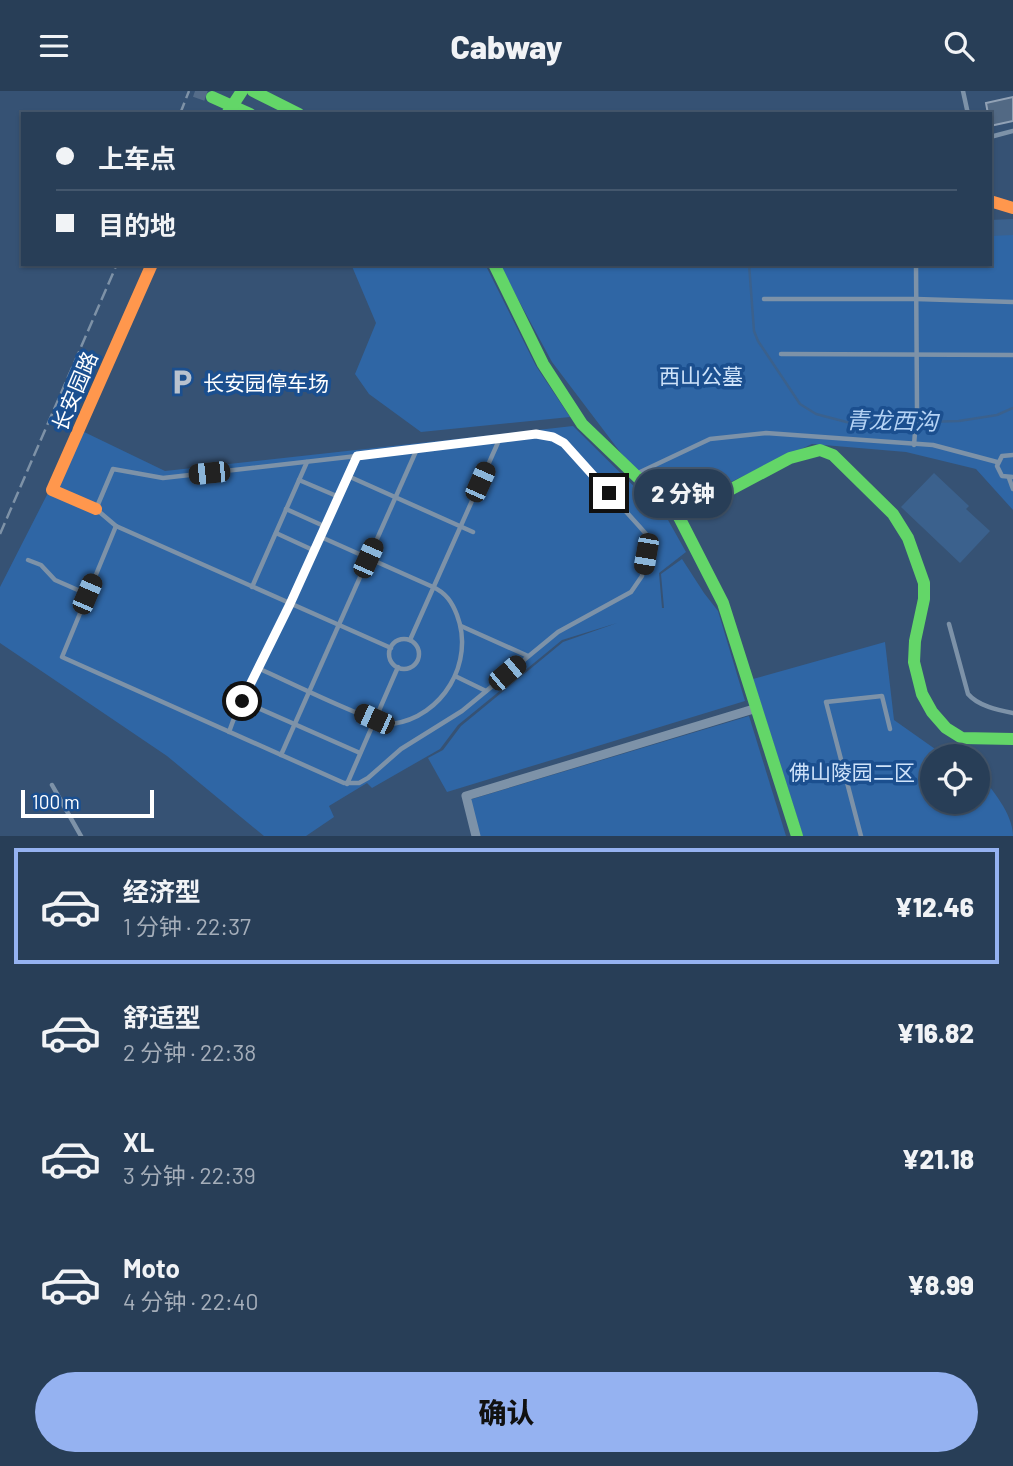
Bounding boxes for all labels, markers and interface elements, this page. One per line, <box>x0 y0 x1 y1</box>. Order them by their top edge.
icon: menu <box>35 27 73 65</box>
text: Cabway <box>450 27 563 65</box>
icon: search <box>940 27 978 65</box>
text: 上车点 <box>98 142 176 173</box>
text: 目的地 <box>98 209 176 240</box>
street label: 长安园路 <box>46 347 102 435</box>
park label: 西山公墓 <box>659 363 743 388</box>
parking icon: 长安园停车场 <box>167 367 197 397</box>
place label: 长安园停车场 <box>203 370 329 395</box>
water label: 青龙西沟 <box>846 405 941 435</box>
car <box>462 459 499 505</box>
car <box>188 460 231 486</box>
callout: 2 分钟 <box>634 469 732 517</box>
route end <box>593 477 625 509</box>
text: 2 分钟 <box>651 479 715 507</box>
car <box>633 531 660 577</box>
car <box>350 535 387 581</box>
car <box>70 571 105 617</box>
car <box>485 651 530 695</box>
route start <box>226 685 258 717</box>
car <box>351 701 398 737</box>
map controls <box>920 744 990 814</box>
button: locate <box>920 744 990 814</box>
park label: 佛山陵园二区 <box>789 759 915 784</box>
scale bar <box>21 787 154 819</box>
text: 100 m <box>32 790 80 813</box>
icon: car <box>39 875 102 938</box>
text: 经济型 <box>123 875 201 906</box>
text: ¥12.46 <box>895 891 974 922</box>
text: 1 分钟 · 22:37 <box>123 912 251 940</box>
icon: car <box>39 1001 102 1064</box>
text: 舒适型 <box>123 1001 201 1032</box>
text: ¥16.82 <box>897 1017 974 1048</box>
text: 2 分钟 · 22:38 <box>123 1038 256 1066</box>
text: XL <box>123 1126 154 1157</box>
icon: car <box>39 1127 102 1190</box>
text: ¥21.18 <box>902 1143 974 1174</box>
text: 3 分钟 · 22:39 <box>123 1161 256 1189</box>
text: Moto <box>123 1252 180 1283</box>
icon: car <box>39 1253 102 1316</box>
text: ¥8.99 <box>907 1269 974 1300</box>
text: 4 分钟 · 22:40 <box>123 1287 258 1315</box>
button: 确认 <box>35 1372 978 1452</box>

